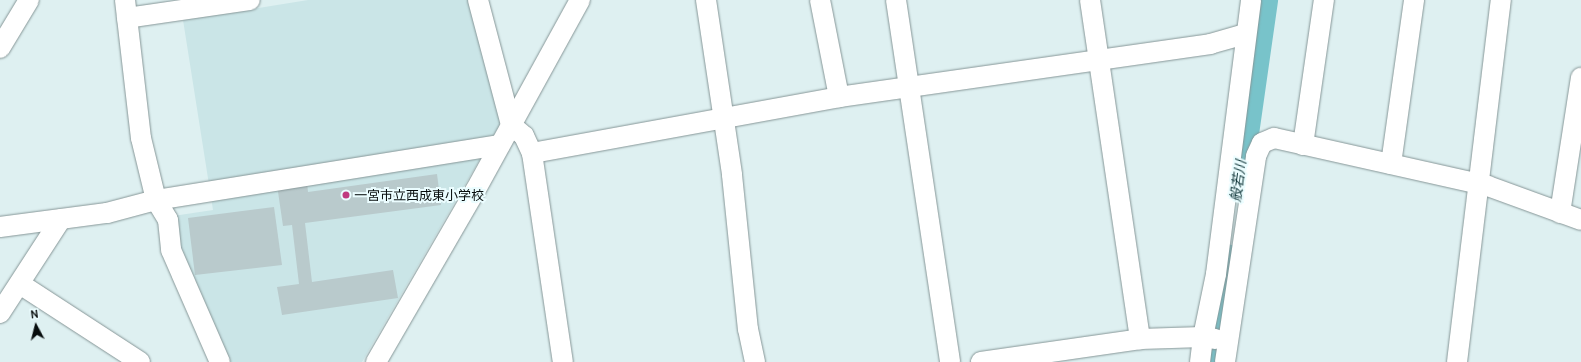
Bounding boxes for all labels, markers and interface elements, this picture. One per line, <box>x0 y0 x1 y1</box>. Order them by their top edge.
water label: 般若川 <box>1227 159 1249 203</box>
place label: 一宮市立西成東小学校 <box>354 187 484 203</box>
marker: 一宮市立西成東小学校 <box>341 190 351 200</box>
north arrow <box>16 306 56 346</box>
text: N <box>30 307 39 322</box>

